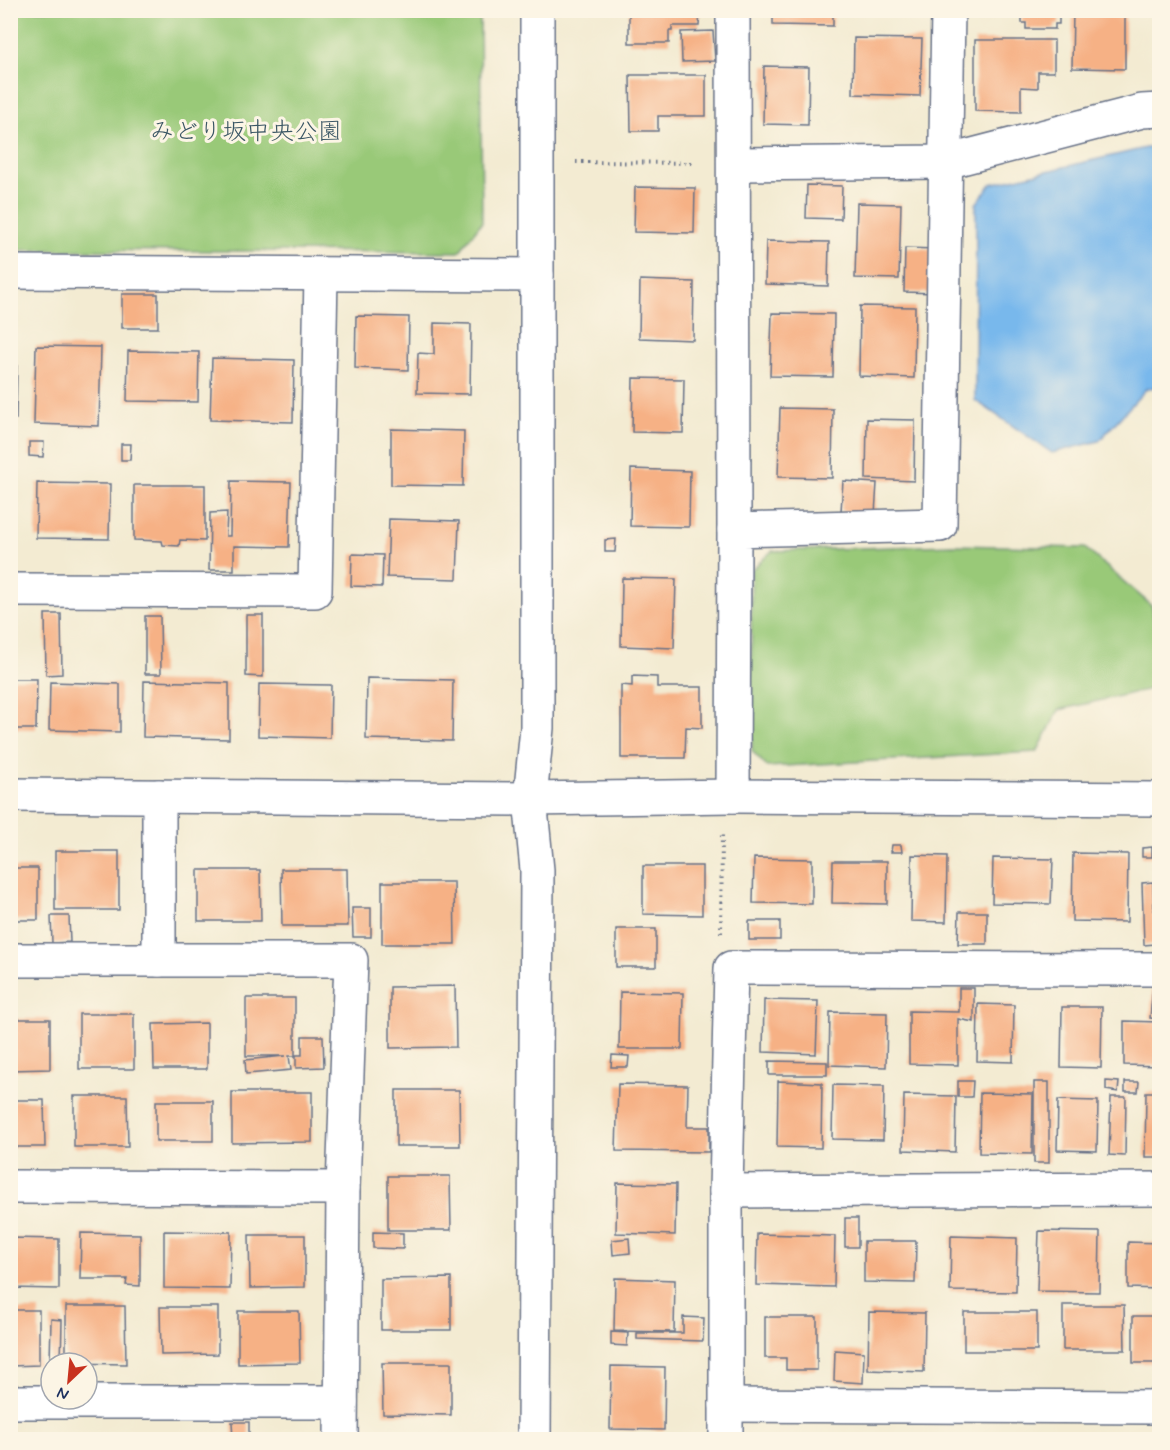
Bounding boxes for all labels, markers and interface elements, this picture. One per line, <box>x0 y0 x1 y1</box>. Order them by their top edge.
park label: みどり坂中央公園 <box>150 117 342 148</box>
north arrow <box>39 1351 99 1411</box>
text: N <box>54 1381 72 1405</box>

